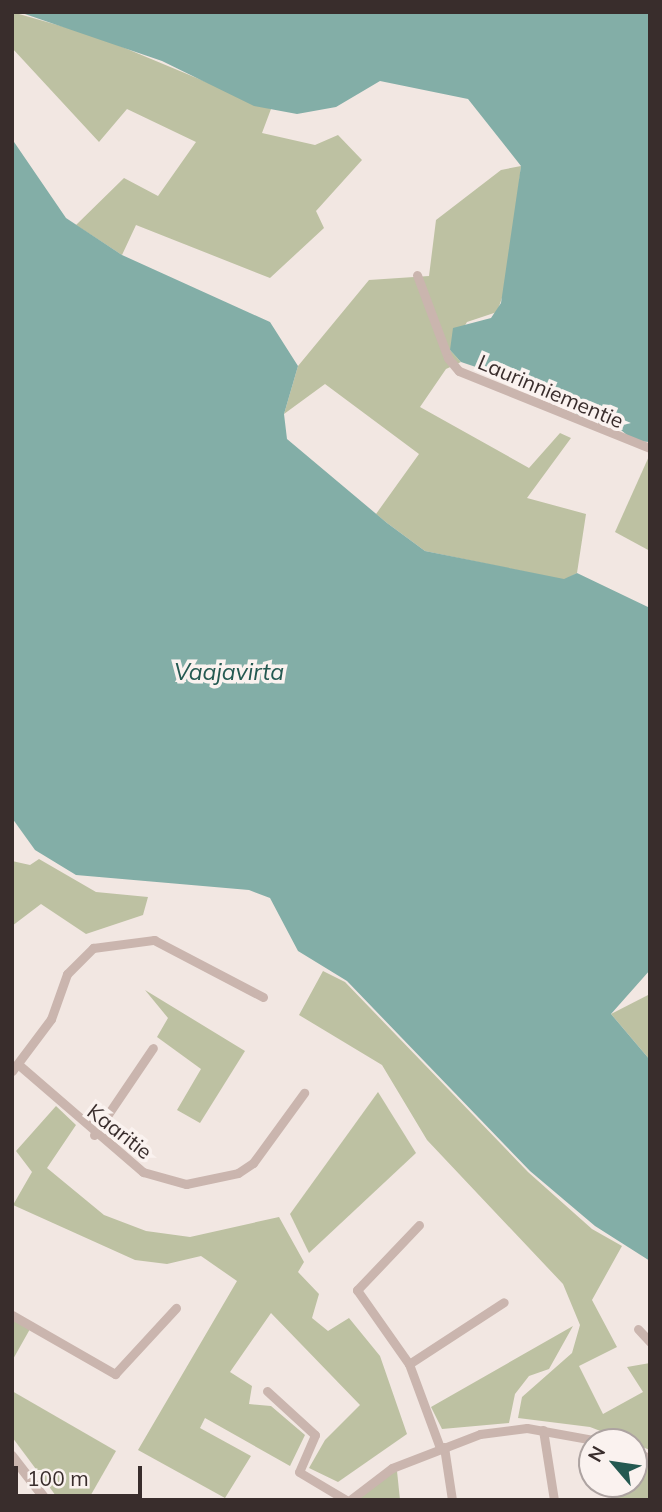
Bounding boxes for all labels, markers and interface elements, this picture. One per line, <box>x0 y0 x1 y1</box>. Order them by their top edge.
street label: Laurinniementie <box>474 349 628 433</box>
water label: Vaajavirta <box>174 658 284 686</box>
street label: Kaaritie <box>83 1098 157 1164</box>
north arrow <box>578 1428 648 1498</box>
text: N <box>582 1442 610 1466</box>
scale bar <box>18 1452 145 1496</box>
text: 100 m <box>27 1465 89 1491</box>

